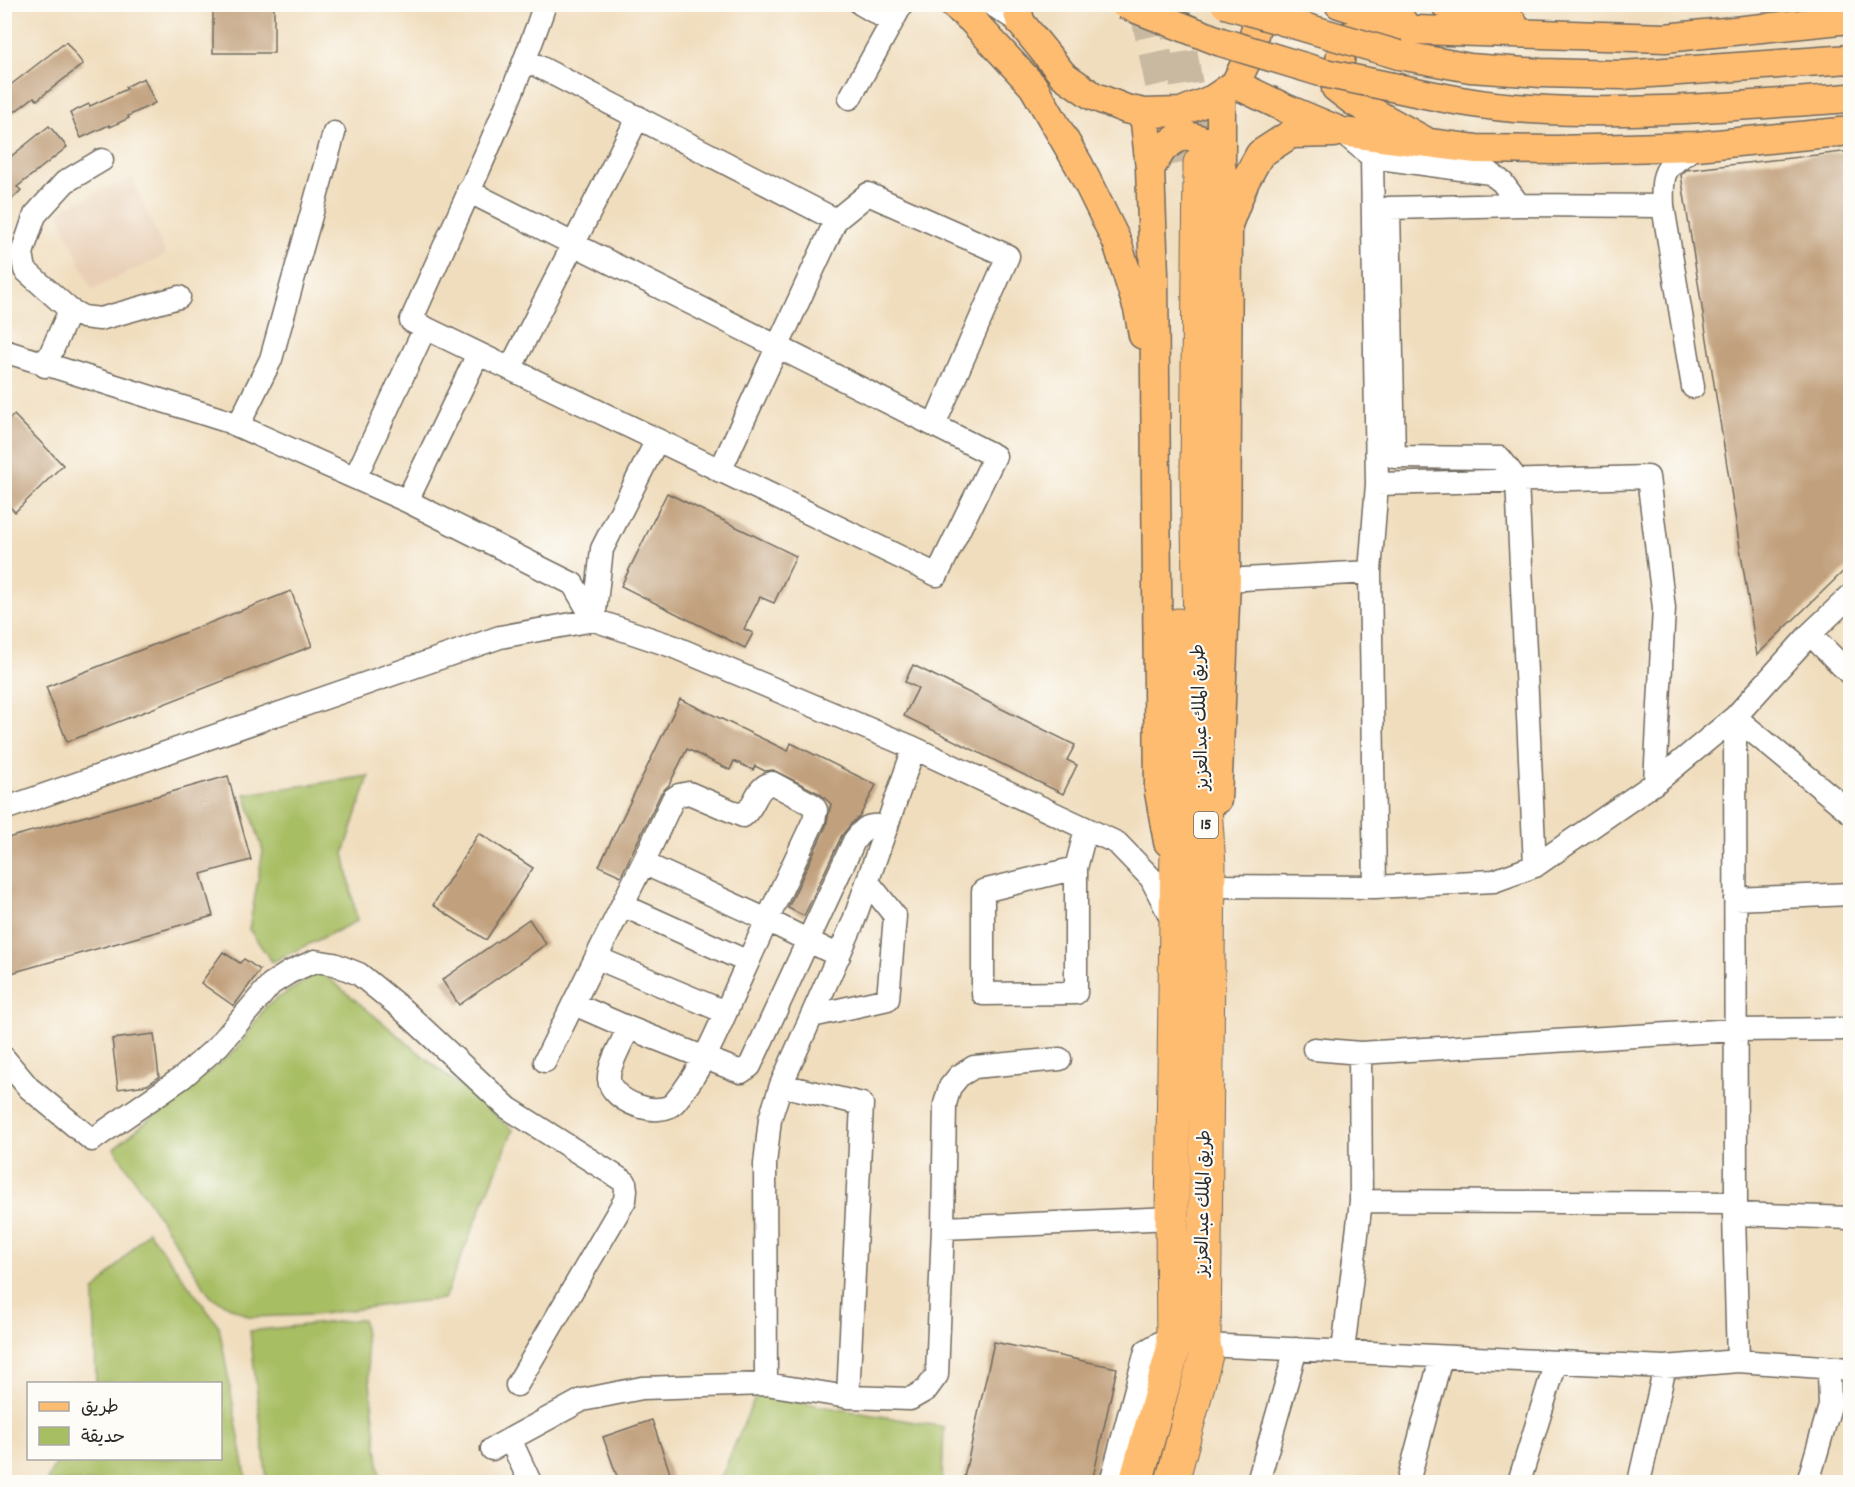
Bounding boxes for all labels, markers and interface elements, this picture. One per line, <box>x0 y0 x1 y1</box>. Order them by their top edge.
street label: طريق الملك عبدالعزيز <box>1187 643 1217 793</box>
road number: 15 <box>1194 812 1218 838</box>
street label: طريق الملك عبدالعزيز <box>1191 1129 1219 1279</box>
legend <box>27 1382 222 1460</box>
text: طريق <box>81 1396 119 1421</box>
text: حديقة <box>81 1426 125 1451</box>

